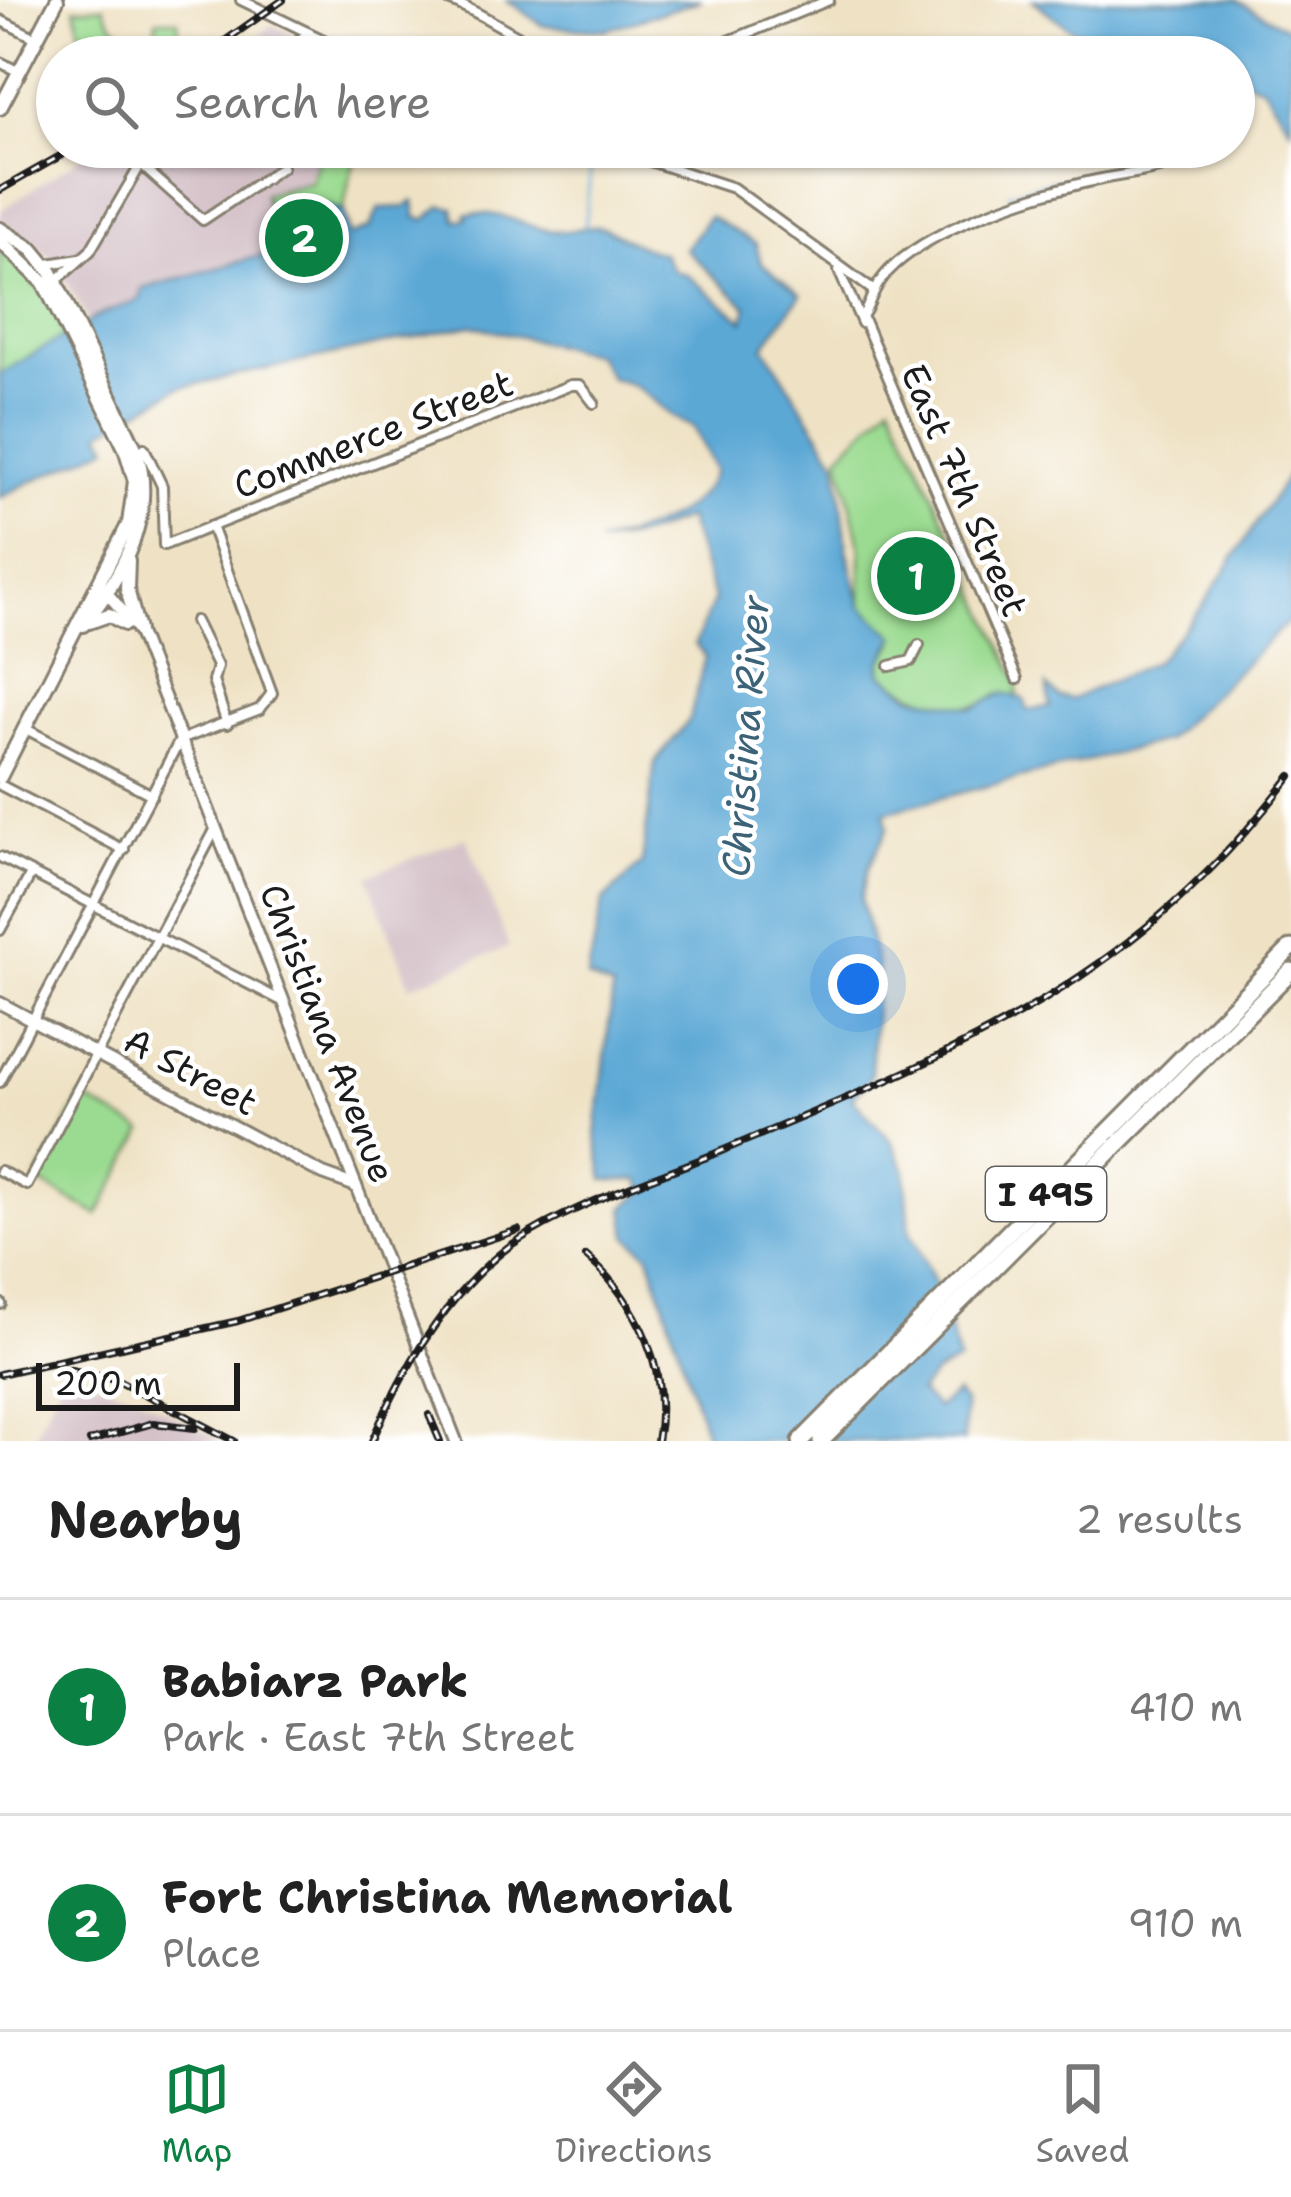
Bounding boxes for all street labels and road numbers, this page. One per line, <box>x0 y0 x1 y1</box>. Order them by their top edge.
street label: East 7th Street <box>889 357 1040 624</box>
street label: Commerce Street <box>226 359 520 510</box>
street label: Christiana Avenue <box>248 877 407 1190</box>
street label: A Street <box>116 1016 266 1127</box>
road number: I 495 <box>986 1167 1106 1221</box>

